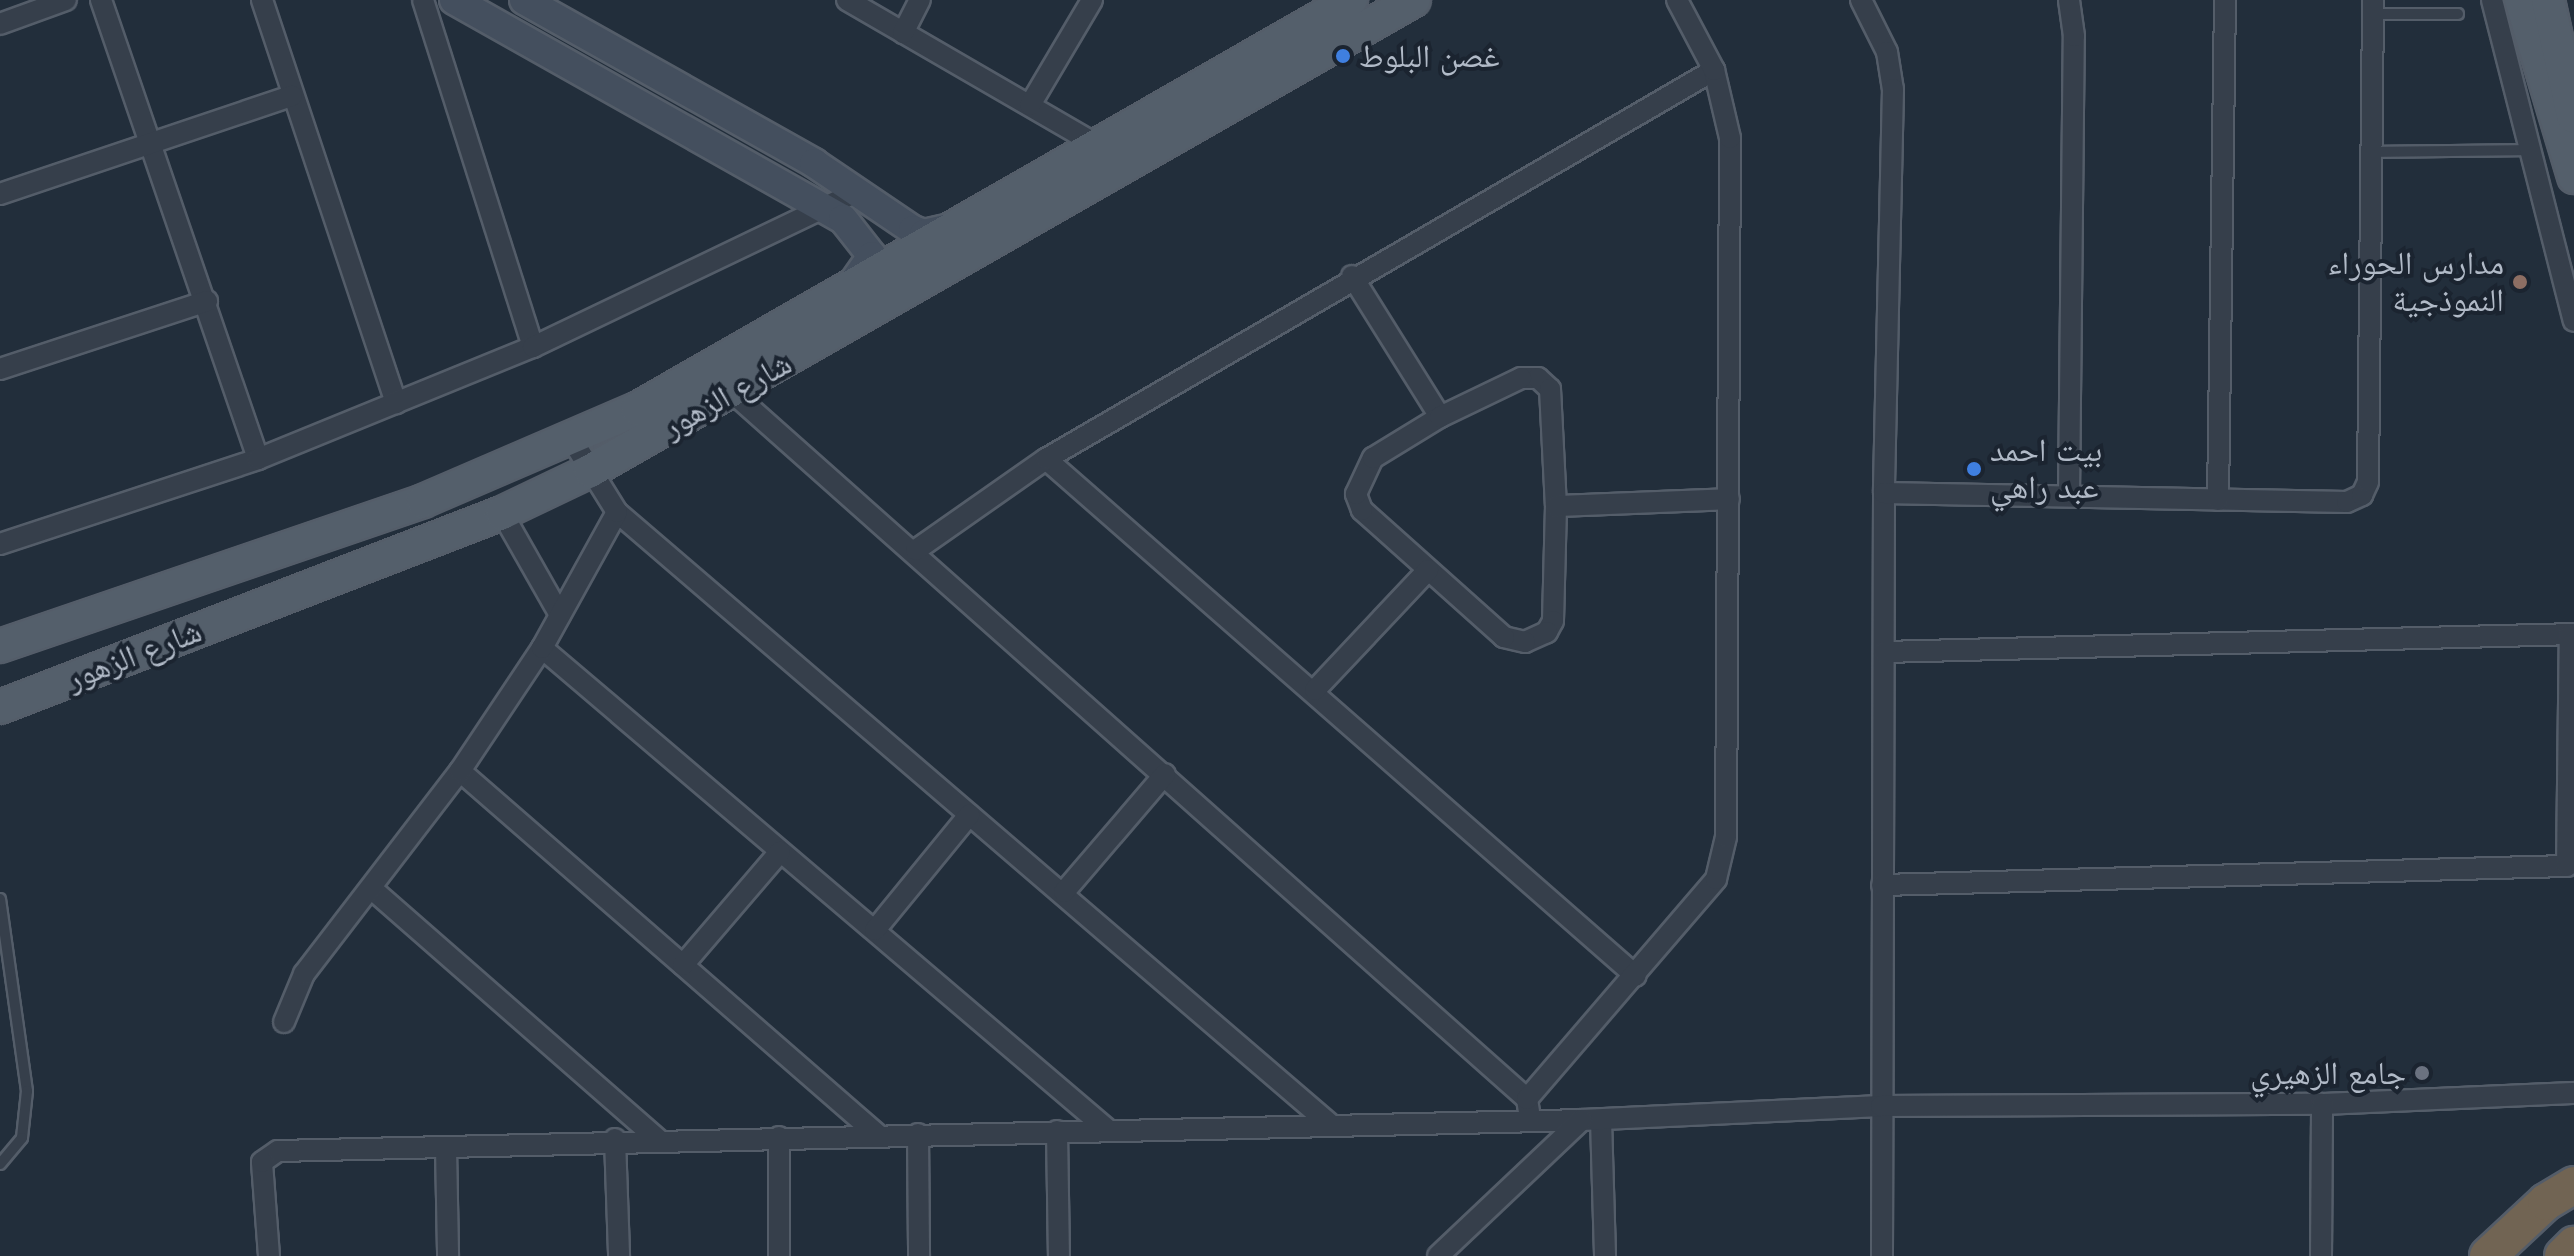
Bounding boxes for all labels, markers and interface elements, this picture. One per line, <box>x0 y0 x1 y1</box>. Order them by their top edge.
place label: غصن البلوط <box>1359 37 1500 75</box>
marker: غصن البلوط <box>1334 47 1352 65</box>
place label: مدارس الحوراء النموذجية <box>2328 245 2504 320</box>
marker: مدارس الحوراء النموذجية <box>2511 273 2529 291</box>
street label: شارع الزهور <box>656 344 798 446</box>
place label: بيت احمد عبد راهي <box>1990 432 2102 507</box>
marker: بيت احمد عبد راهي <box>1965 460 1983 478</box>
street label: شارع الزهور <box>61 612 207 698</box>
place label: جامع الزهيري <box>2250 1054 2406 1092</box>
marker: جامع الزهيري <box>2413 1064 2431 1082</box>

